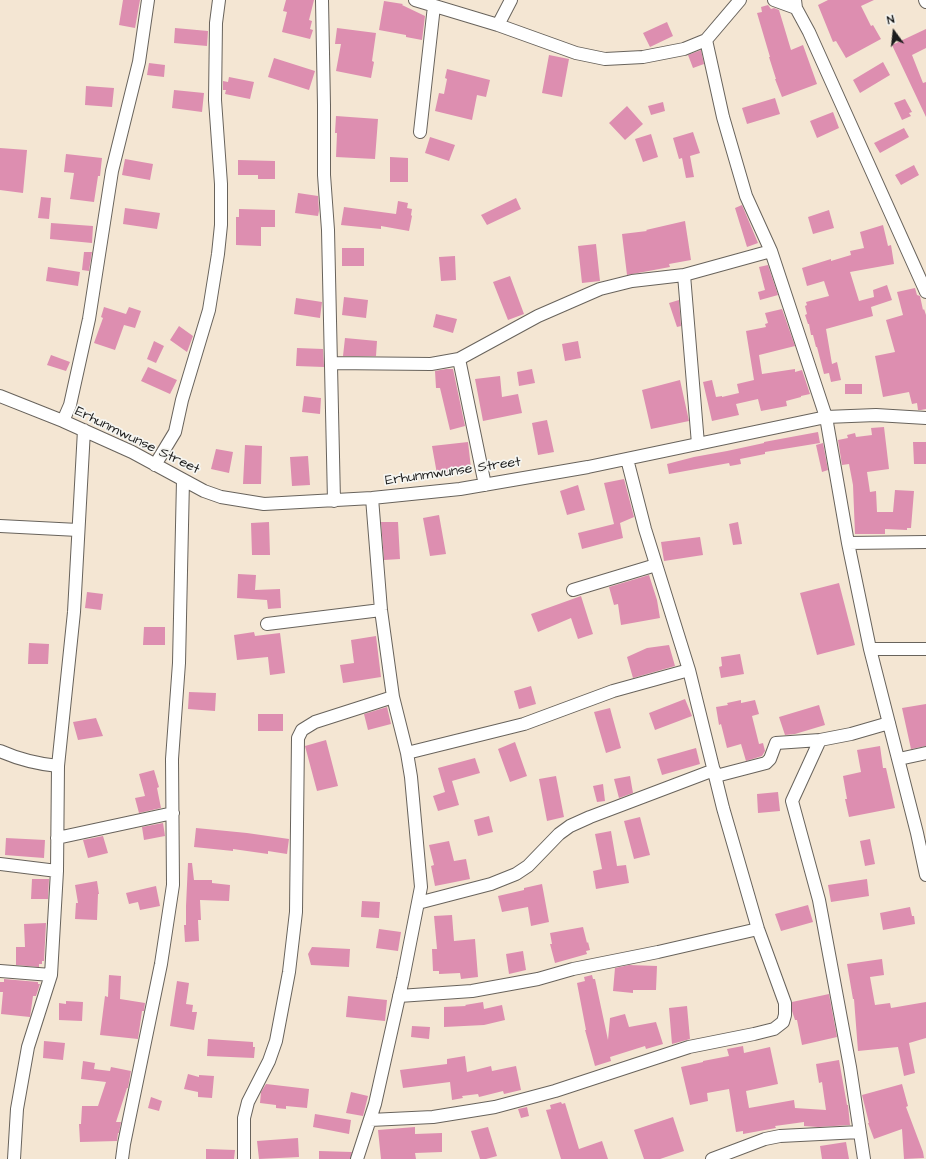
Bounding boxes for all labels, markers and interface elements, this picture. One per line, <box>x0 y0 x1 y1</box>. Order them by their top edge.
north arrow <box>874 12 914 52</box>
text: N <box>885 12 896 28</box>
street label: Erhunmwunse Street <box>72 403 202 479</box>
street label: Erhunmwunse Street <box>384 454 522 490</box>

